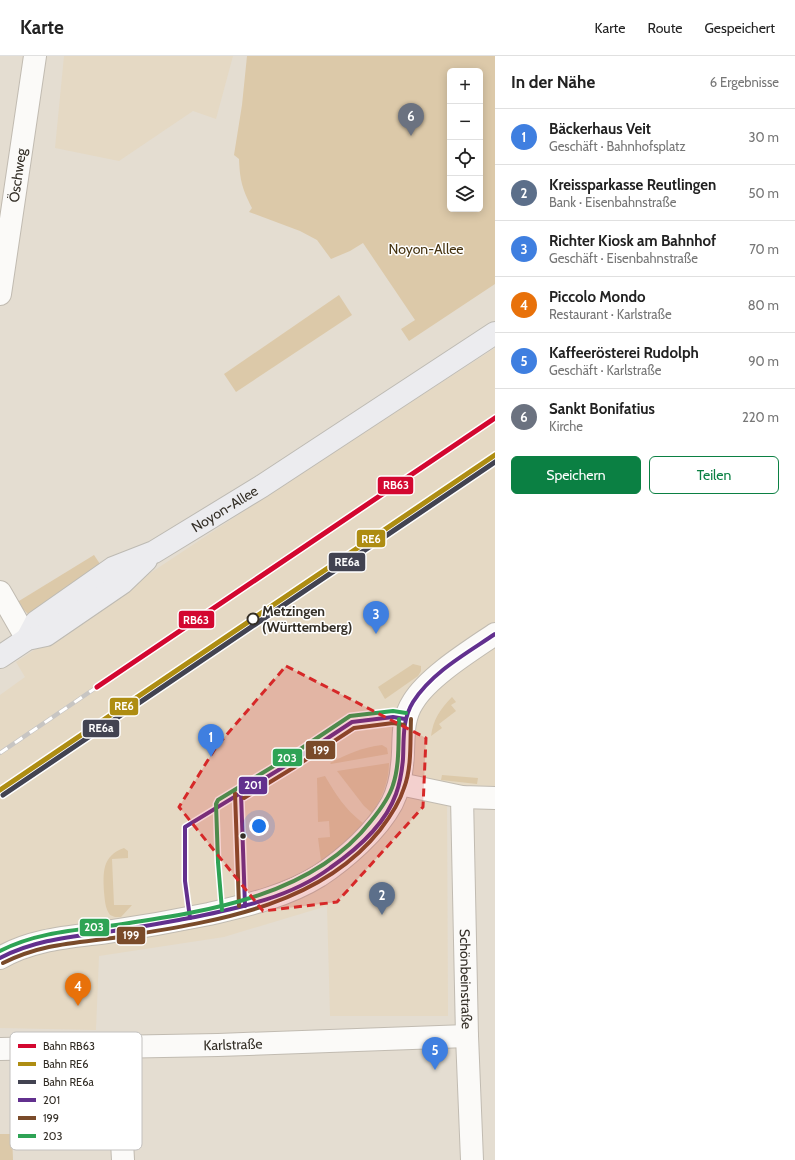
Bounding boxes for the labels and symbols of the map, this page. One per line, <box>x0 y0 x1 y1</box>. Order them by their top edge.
pin: 6 <box>398 103 424 136</box>
street label: Öschweg <box>5 146 30 204</box>
park label: Noyon-Allee <box>389 240 464 258</box>
line badge: RB63 <box>377 476 414 495</box>
text: RB63 <box>383 478 409 492</box>
street label: Noyon-Allee <box>188 482 261 536</box>
line badge: RE6 <box>356 529 386 548</box>
text: RE6 <box>361 532 381 546</box>
line badge: RE6a <box>328 552 366 572</box>
text: RE6a <box>335 555 360 569</box>
pin: 3 <box>363 601 389 634</box>
place label: Metzingen (Württemberg) <box>262 602 352 636</box>
line badge: RB63 <box>178 610 215 629</box>
marker: Metzingen (Württemberg) <box>246 612 260 626</box>
text: RB63 <box>183 613 209 627</box>
line badge: RE6 <box>109 697 139 716</box>
text: RE6 <box>114 699 134 713</box>
line badge: RE6a <box>82 719 120 738</box>
text: RE6a <box>89 721 114 735</box>
pin: 1 <box>198 724 224 757</box>
line badge: 199 <box>305 740 336 760</box>
text: 199 <box>313 743 329 757</box>
line badge: 203 <box>272 748 303 767</box>
text: 203 <box>277 751 297 765</box>
line badge: 201 <box>238 776 268 795</box>
text: 201 <box>244 778 262 792</box>
your location <box>249 816 269 836</box>
unlabelled marker <box>238 831 248 841</box>
pin: 2 <box>369 882 395 915</box>
line badge: 203 <box>79 918 110 937</box>
text: 203 <box>84 920 104 934</box>
line badge: 199 <box>116 926 146 945</box>
text: 199 <box>123 928 139 942</box>
street label: Schönbeinstraße <box>456 929 476 1029</box>
pin: 4 <box>65 973 91 1006</box>
legend <box>10 1032 142 1150</box>
street label: Karlstraße <box>203 1034 263 1054</box>
pin: 5 <box>422 1037 448 1070</box>
text: Bahn RB63 <box>43 1039 95 1053</box>
text: Bahn RE6 <box>43 1057 88 1071</box>
text: Bahn RE6a <box>43 1075 94 1089</box>
text: 201 <box>43 1093 60 1107</box>
text: 199 <box>43 1111 59 1125</box>
text: 203 <box>43 1129 62 1143</box>

